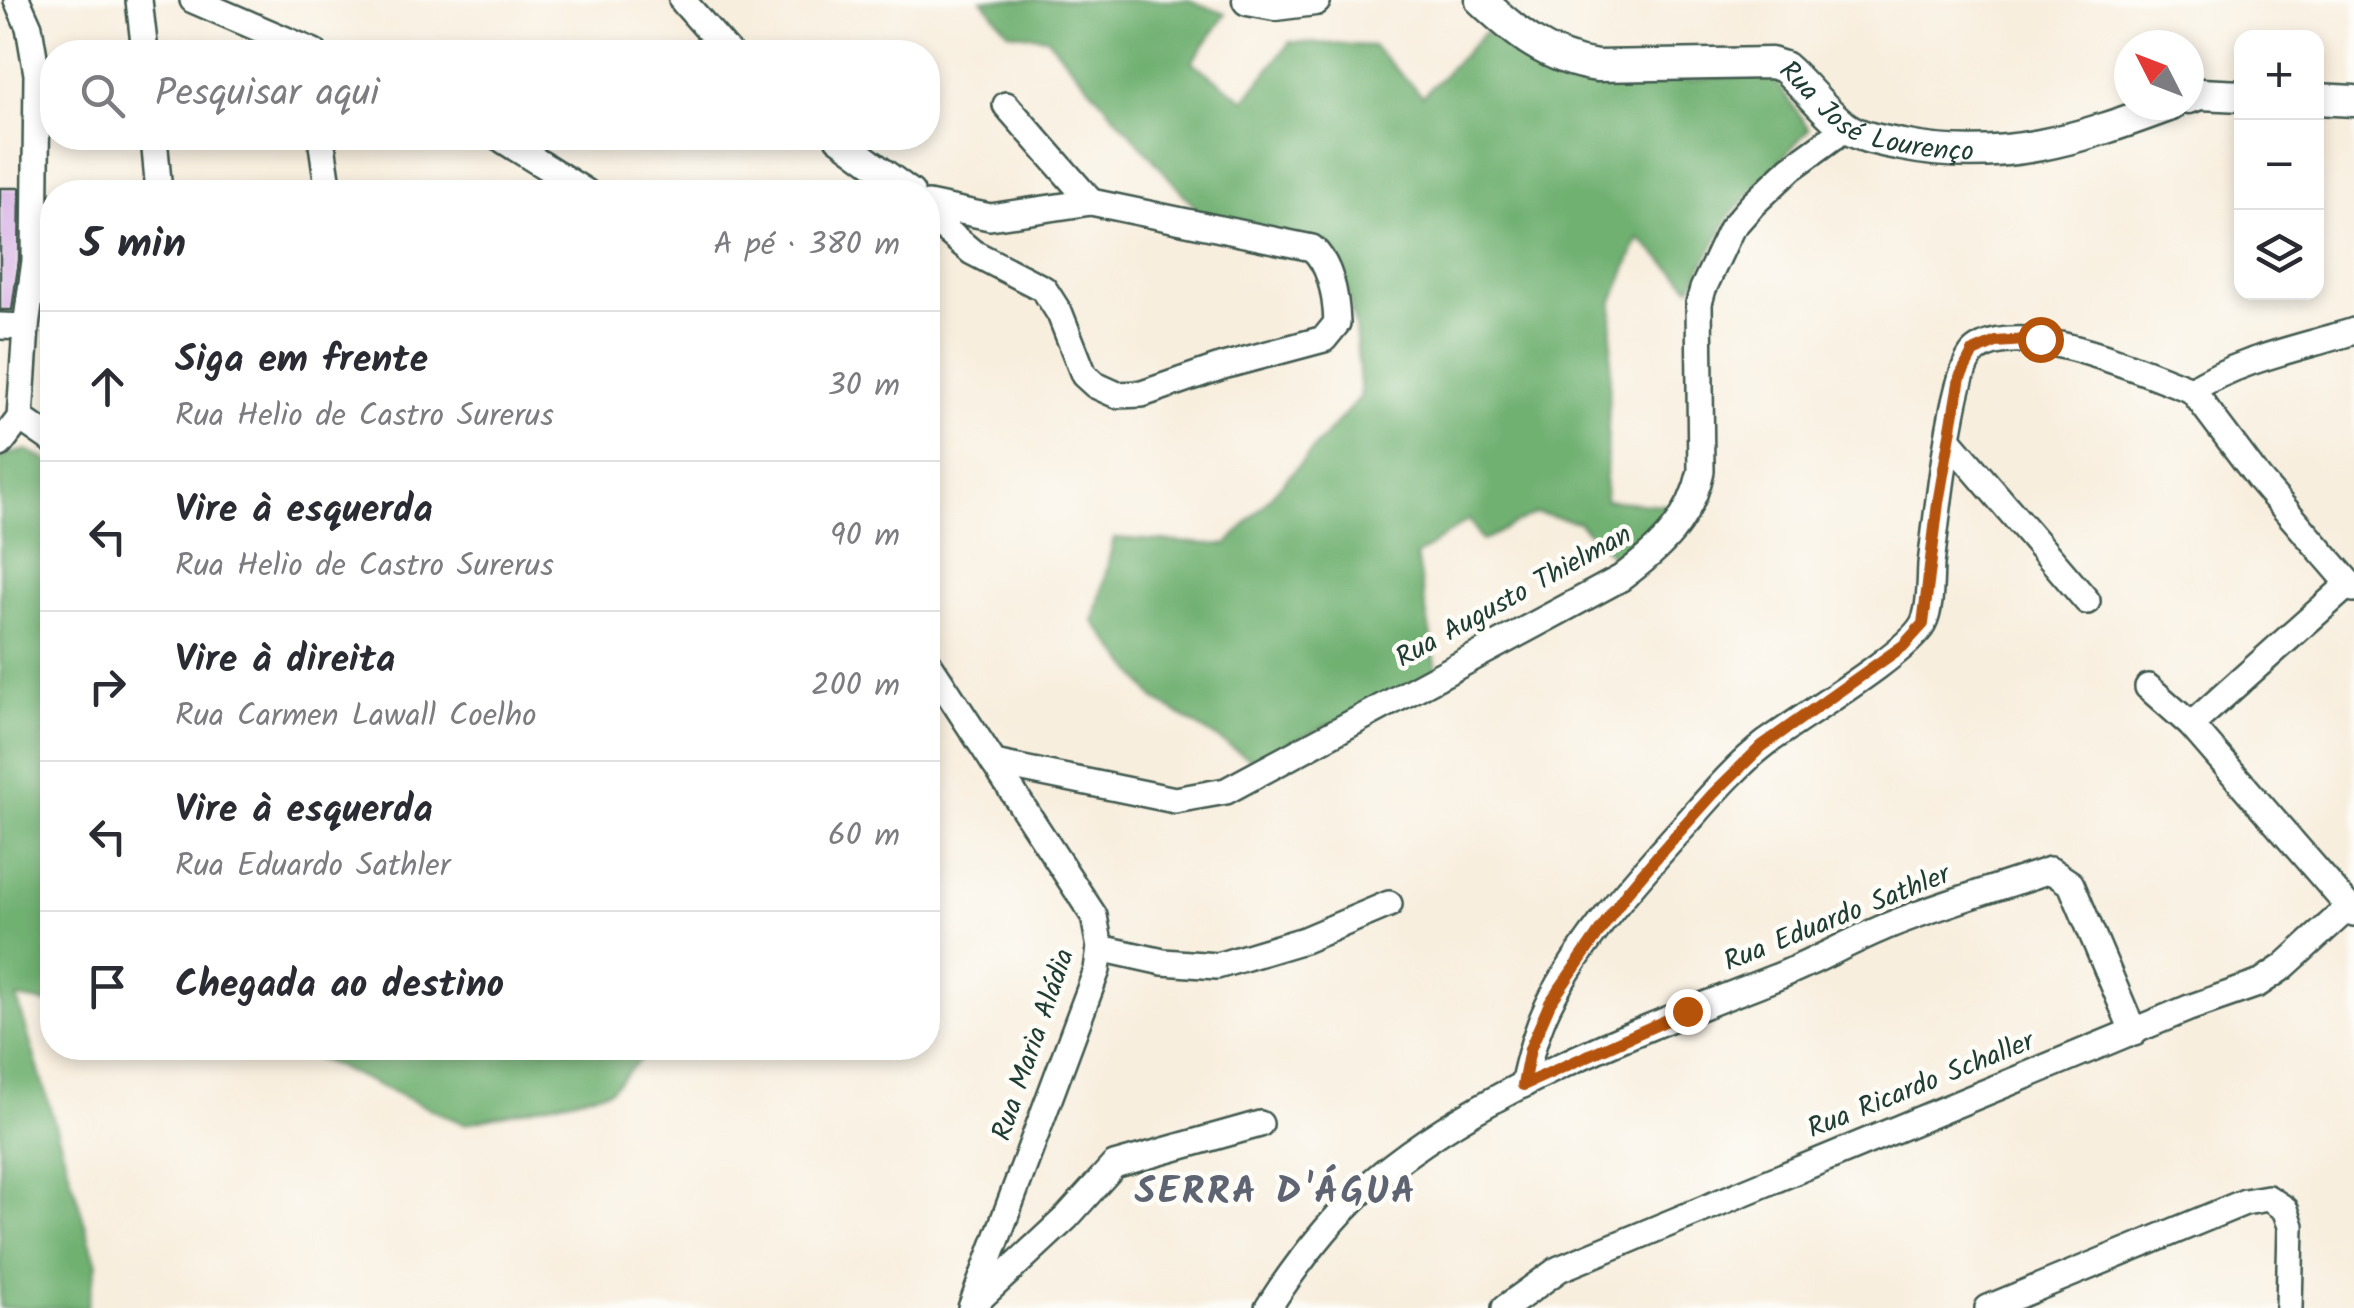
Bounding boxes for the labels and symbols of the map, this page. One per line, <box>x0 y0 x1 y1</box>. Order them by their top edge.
north arrow <box>2114 30 2204 120</box>
street label: Rua José Lourenço <box>1768 50 1974 175</box>
route start <box>2018 317 2064 363</box>
street label: Rua Augusto Thielman <box>1387 513 1641 681</box>
street label: Rua Eduardo Sathler <box>1717 852 1959 985</box>
street label: Rua Maria Aládia <box>980 943 1088 1147</box>
route end <box>1665 989 1711 1035</box>
street label: Rua Ricardo Schaller <box>1801 1019 2043 1152</box>
district label: SERRA D'ÁGUA <box>1134 1163 1418 1223</box>

